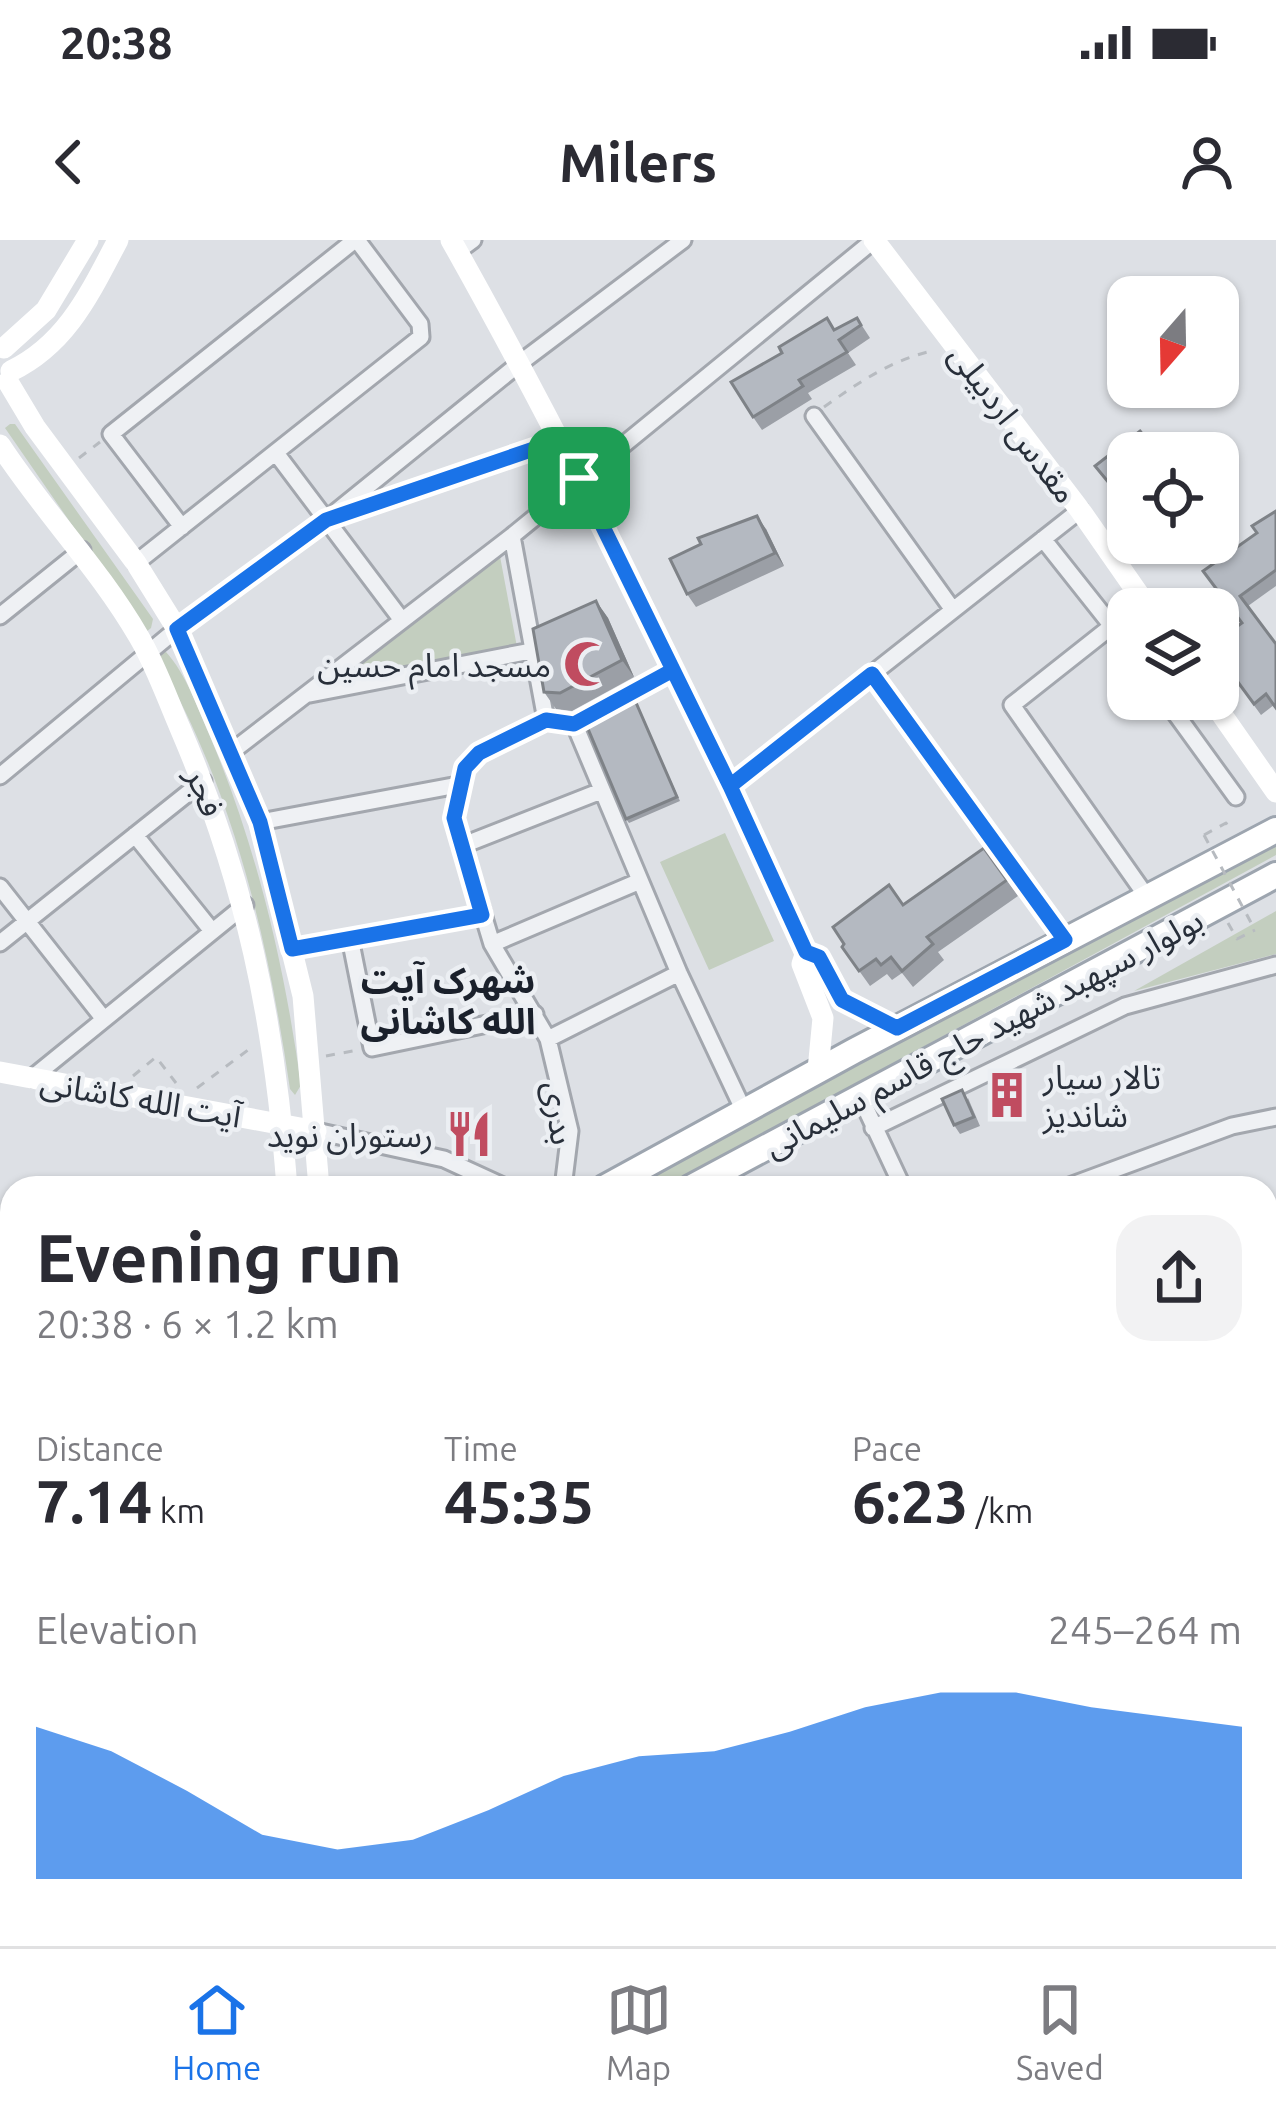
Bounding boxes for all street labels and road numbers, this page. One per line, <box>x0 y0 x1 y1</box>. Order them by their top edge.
street label: مقدس اردبیلی <box>941 336 1086 511</box>
street label: فجر <box>178 762 232 822</box>
street label: بولوار سپهبد شهید حاج قاسم سلیمانی <box>757 900 1212 1171</box>
street label: آیت الله کاشانی <box>37 1062 246 1136</box>
street label: بدری <box>536 1079 582 1147</box>

